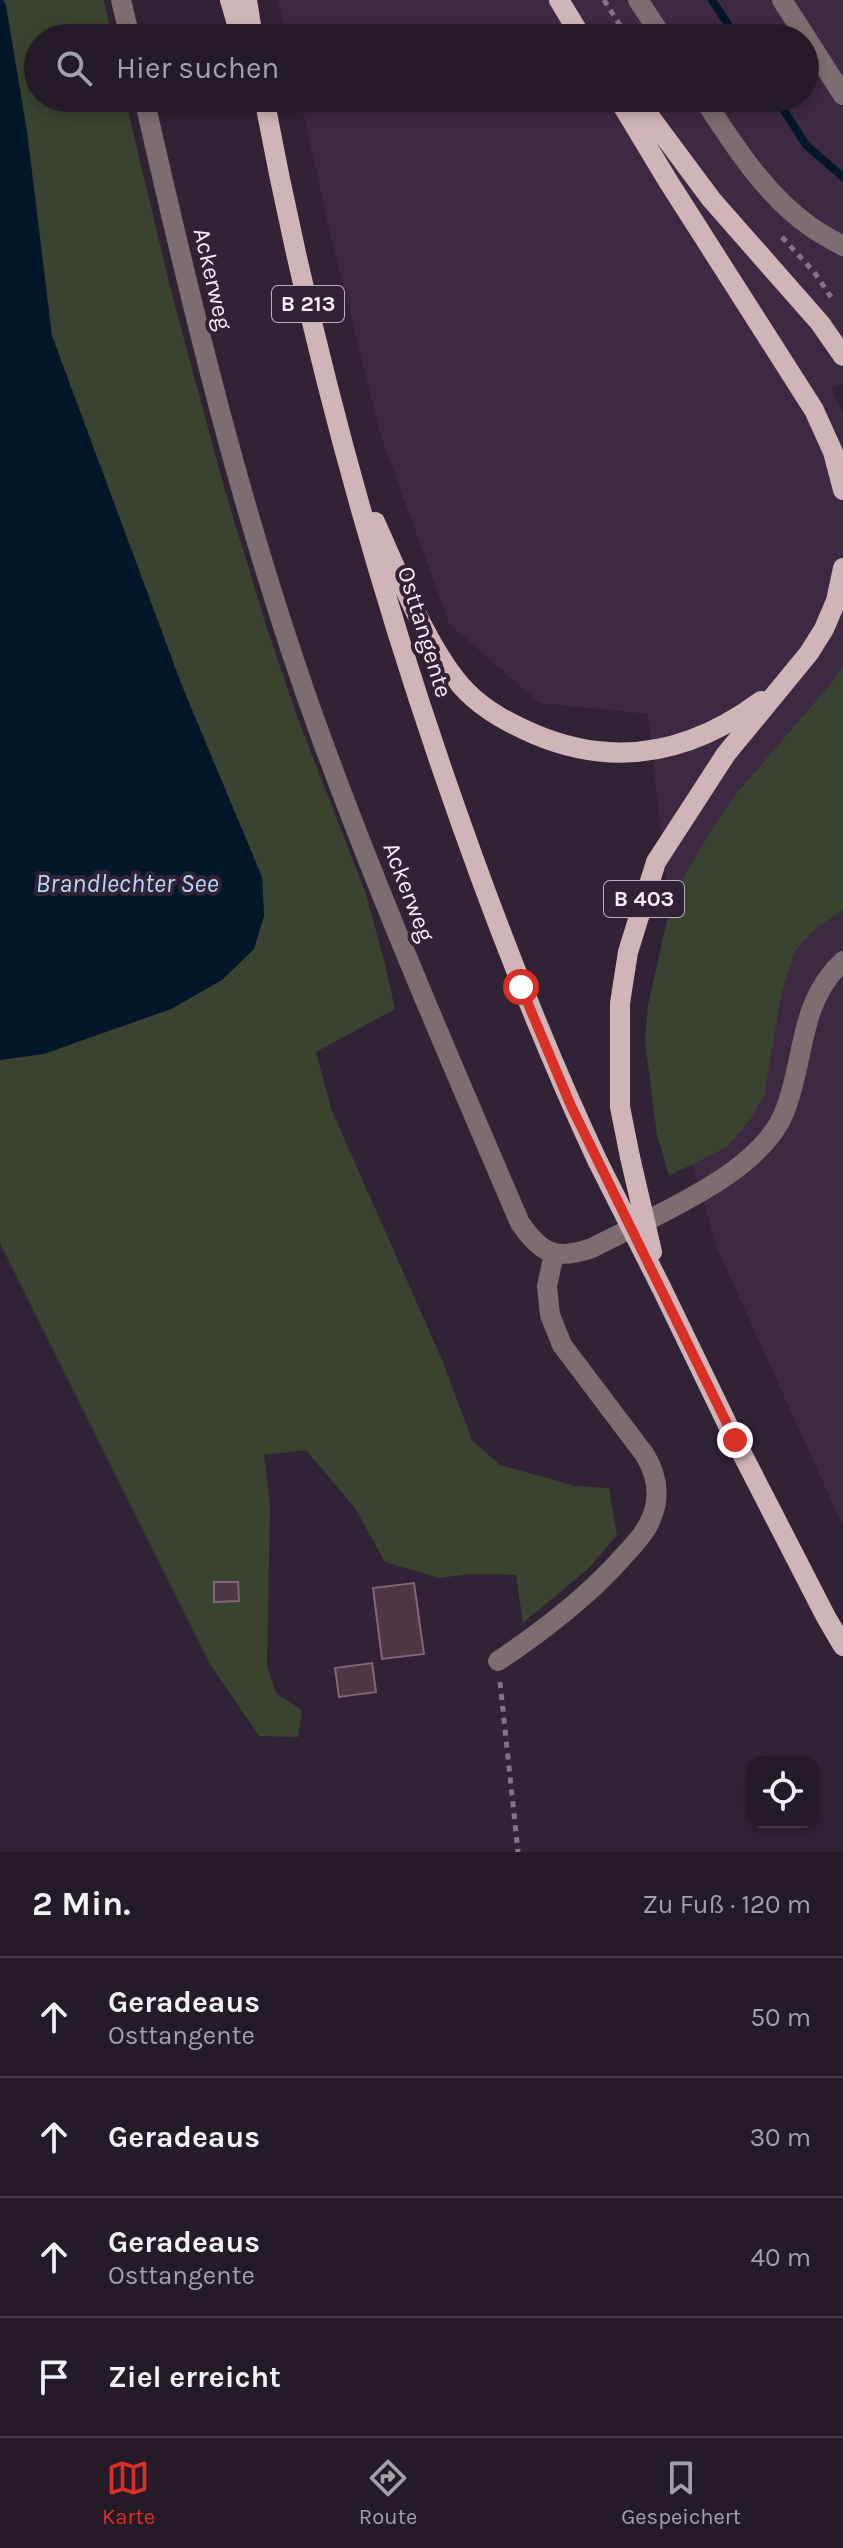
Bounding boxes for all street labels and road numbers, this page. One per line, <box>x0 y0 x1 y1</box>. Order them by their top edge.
street label: Ackerweg <box>188 225 238 333</box>
road number: B 213 <box>272 286 344 322</box>
street label: Osttangente <box>392 563 458 701</box>
street label: Ackerweg <box>377 838 441 946</box>
road number: B 403 <box>604 881 684 917</box>

